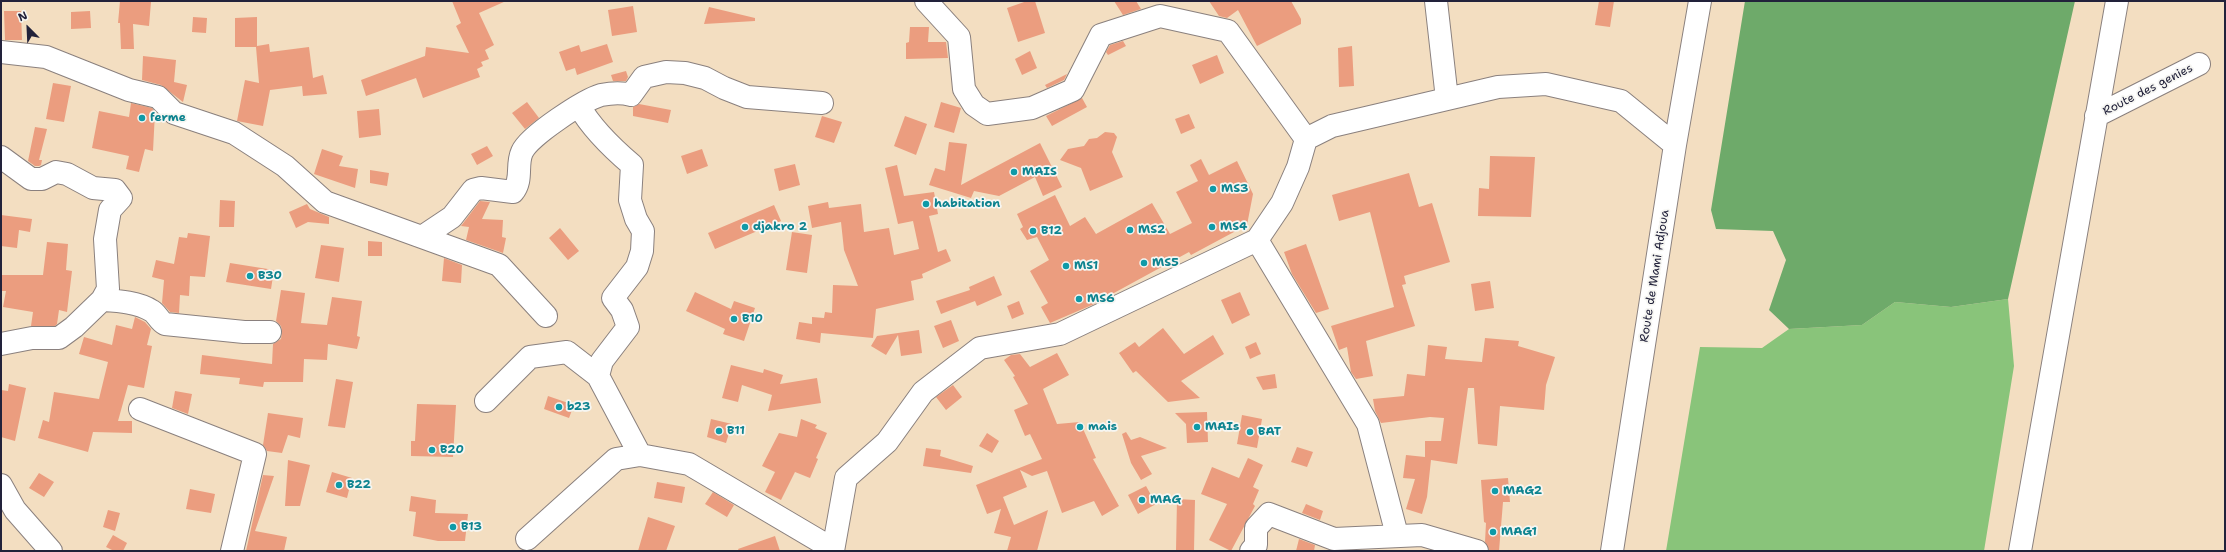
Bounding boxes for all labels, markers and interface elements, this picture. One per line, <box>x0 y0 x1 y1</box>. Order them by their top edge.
north arrow <box>8 8 48 48</box>
text: N <box>16 8 30 25</box>
street label: Route des genies <box>2101 61 2195 119</box>
place label: ferme <box>150 111 186 125</box>
marker: ferme <box>137 113 147 123</box>
place label: MAIS <box>1022 165 1057 179</box>
marker: MAIS <box>1009 167 1019 177</box>
place label: MS3 <box>1221 182 1248 196</box>
marker: MS3 <box>1208 184 1218 194</box>
place label: habitation <box>934 197 1000 211</box>
marker: habitation <box>921 199 931 209</box>
street label: Route de Mami Adjoua <box>1637 209 1673 343</box>
place label: djakro 2 <box>753 220 807 234</box>
place label: MS4 <box>1220 220 1247 234</box>
marker: djakro 2 <box>740 222 750 232</box>
marker: MS4 <box>1207 222 1217 232</box>
place label: MS2 <box>1138 223 1165 237</box>
place label: B12 <box>1041 224 1062 238</box>
marker: MS2 <box>1125 225 1135 235</box>
marker: B12 <box>1028 226 1038 236</box>
place label: MS5 <box>1152 256 1179 270</box>
marker: MS5 <box>1139 258 1149 268</box>
place label: MS1 <box>1074 259 1098 273</box>
marker: MS1 <box>1061 261 1071 271</box>
place label: B30 <box>258 269 282 283</box>
marker: B30 <box>245 271 255 281</box>
place label: MS6 <box>1087 292 1115 306</box>
marker: MS6 <box>1074 294 1084 304</box>
place label: B10 <box>742 312 763 326</box>
marker: B10 <box>729 314 739 324</box>
place label: b23 <box>567 400 590 414</box>
marker: b23 <box>554 402 564 412</box>
place label: mais <box>1088 420 1117 434</box>
place label: MAIs <box>1205 420 1239 434</box>
marker: mais <box>1075 422 1085 432</box>
marker: MAIs <box>1192 422 1202 432</box>
place label: B11 <box>727 424 745 438</box>
place label: BAT <box>1258 425 1281 439</box>
marker: B11 <box>714 426 724 436</box>
marker: BAT <box>1245 427 1255 437</box>
place label: B20 <box>440 443 464 457</box>
marker: B20 <box>427 445 437 455</box>
place label: B22 <box>347 478 371 492</box>
marker: B22 <box>334 480 344 490</box>
place label: MAG2 <box>1503 484 1542 498</box>
marker: MAG2 <box>1490 486 1500 496</box>
place label: MAG <box>1150 493 1181 507</box>
marker: MAG <box>1137 495 1147 505</box>
place label: B13 <box>461 520 482 534</box>
marker: B13 <box>448 522 458 532</box>
place label: MAG1 <box>1501 525 1537 539</box>
marker: MAG1 <box>1488 527 1498 537</box>

